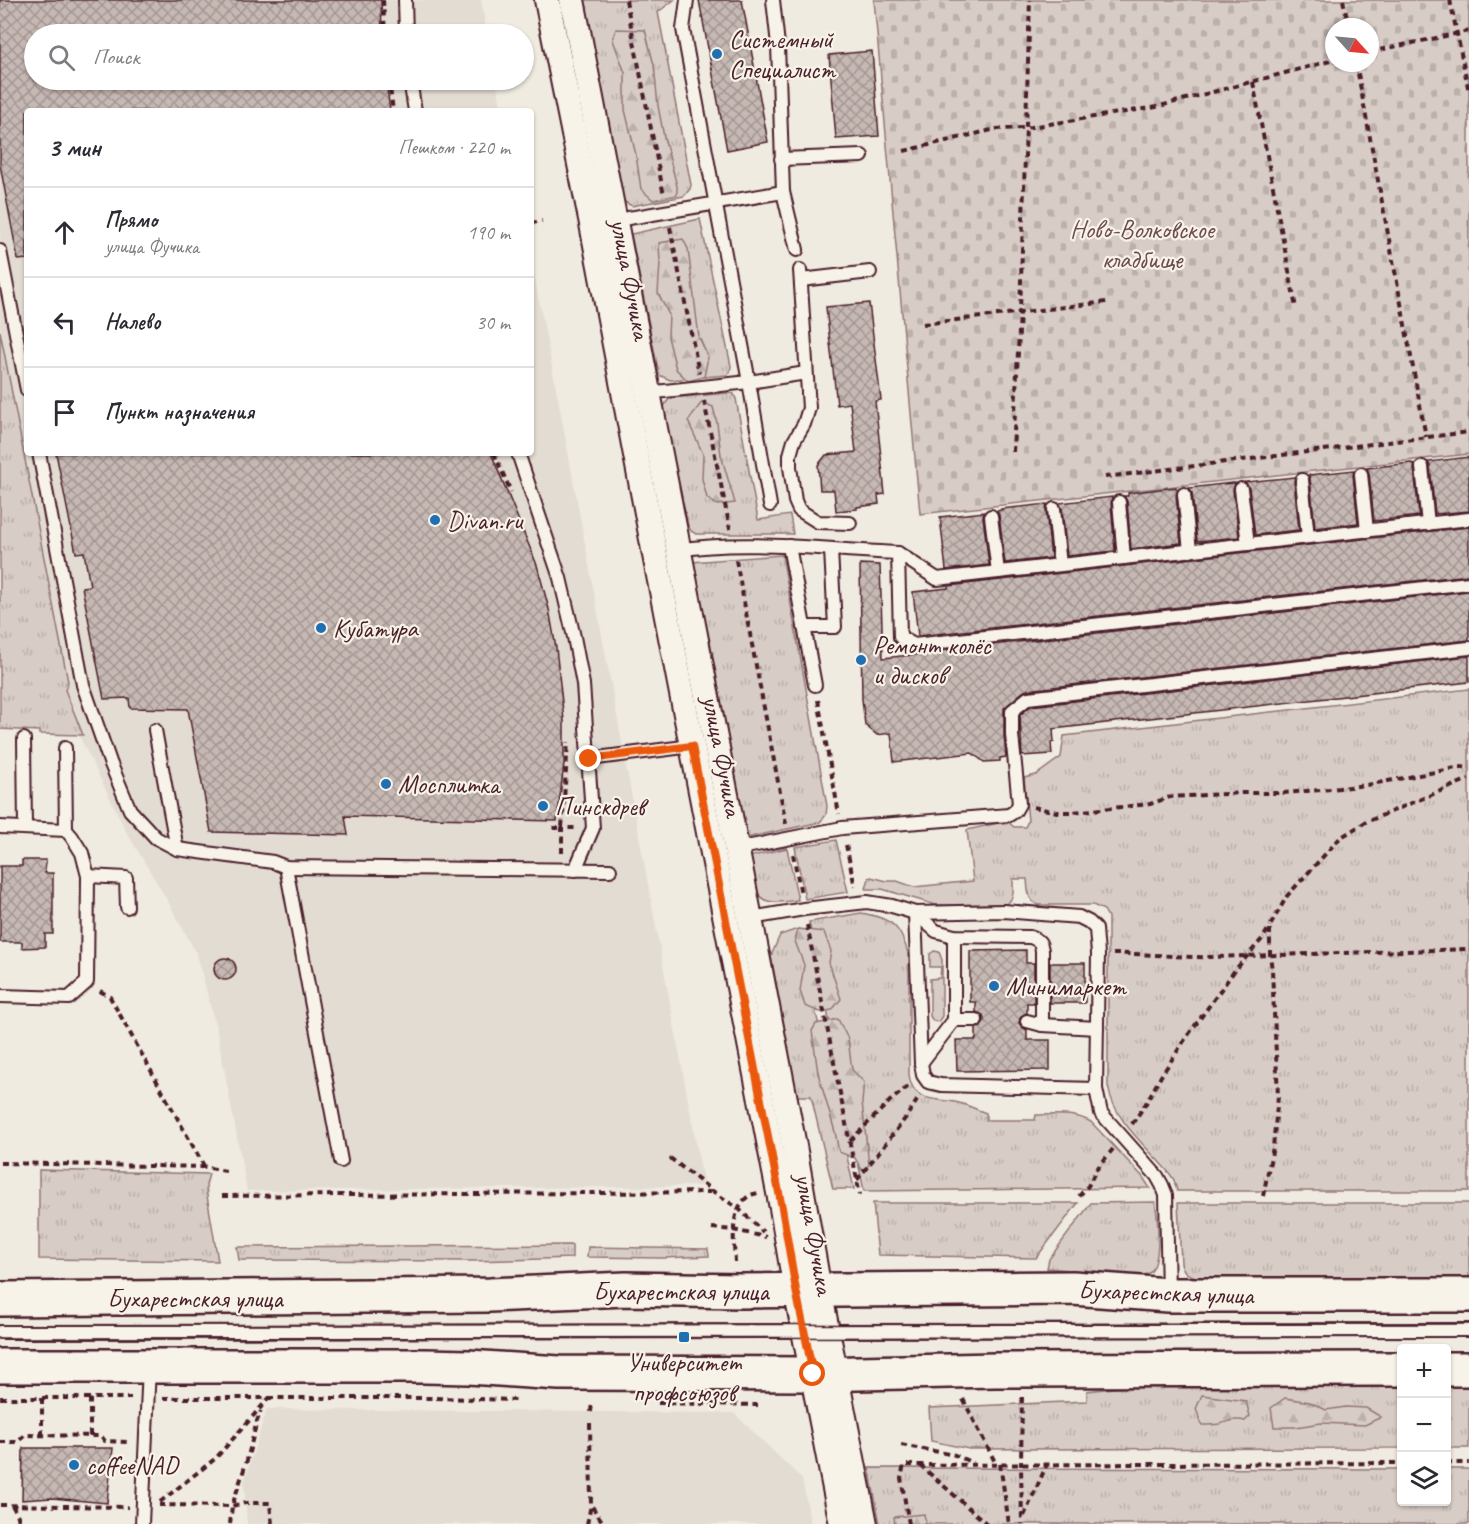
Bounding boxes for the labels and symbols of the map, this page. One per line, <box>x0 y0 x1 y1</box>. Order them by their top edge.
north arrow <box>1325 18 1379 72</box>
place label: Системный Специалист <box>729 23 837 86</box>
marker: Системный Специалист <box>710 47 724 61</box>
park label: Ново-Волковское кладбище <box>1070 213 1217 276</box>
street label: улица Фучика <box>602 214 659 345</box>
place label: Divan.ru <box>447 504 524 537</box>
marker: Divan.ru <box>428 513 442 527</box>
place label: Кубатура <box>333 612 419 645</box>
marker: Кубатура <box>314 621 328 635</box>
place label: Ремонт колёс и дисков <box>873 629 992 692</box>
marker: Ремонт колёс и дисков <box>854 653 868 667</box>
street label: улица Фучика <box>694 691 751 822</box>
route end <box>575 745 601 771</box>
place label: Мосплитка <box>398 768 502 801</box>
marker: Мосплитка <box>379 777 393 791</box>
place label: Пинскдрев <box>555 790 650 823</box>
marker: Пинскдрев <box>536 799 550 813</box>
place label: Минимаркет <box>1006 970 1128 1003</box>
marker: Минимаркет <box>987 979 1001 993</box>
street label: улица Фучика <box>787 1169 842 1299</box>
street label: Бухарестская улица <box>1078 1273 1256 1312</box>
street label: Бухарестская улица <box>593 1275 770 1308</box>
street label: Бухарестская улица <box>107 1282 284 1315</box>
marker: Университет профсоюзов <box>677 1330 691 1344</box>
place label: Университет профсоюзов <box>626 1346 743 1409</box>
route start <box>799 1360 825 1386</box>
place label: coffeeNAD <box>86 1449 180 1482</box>
marker: coffeeNAD <box>67 1458 81 1472</box>

